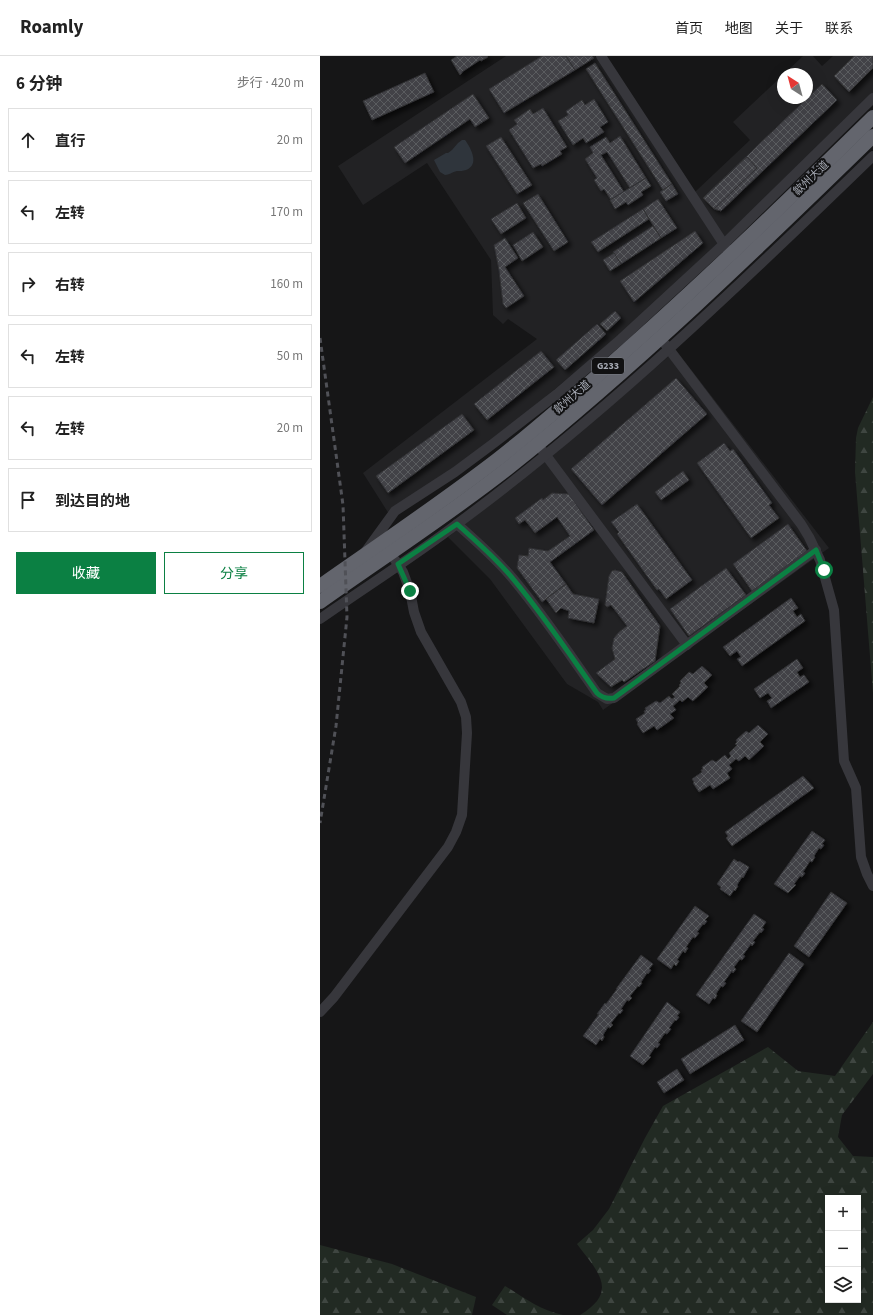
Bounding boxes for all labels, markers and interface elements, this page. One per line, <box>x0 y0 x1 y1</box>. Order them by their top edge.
text: Roamly <box>20 14 83 41</box>
text: 首页 <box>675 19 703 39</box>
text: 地图 <box>725 19 753 39</box>
text: 关于 <box>775 19 803 39</box>
text: 联系 <box>825 19 853 39</box>
north arrow <box>777 68 813 104</box>
text: 6 分钟 <box>16 72 62 96</box>
text: 步行 · 420 m <box>237 74 304 92</box>
icon: ahead <box>17 129 39 151</box>
text: 直行 <box>55 131 85 152</box>
text: 20 m <box>277 131 303 149</box>
street label: 歙州大道 <box>790 157 832 199</box>
icon: left <box>17 201 39 223</box>
text: 左转 <box>55 203 85 224</box>
text: 170 m <box>270 203 303 221</box>
icon: right <box>17 273 39 295</box>
text: 右转 <box>55 275 85 296</box>
text: 160 m <box>270 275 303 293</box>
icon: left <box>17 345 39 367</box>
text: 左转 <box>55 347 85 368</box>
text: 50 m <box>277 347 303 365</box>
road number: G233 <box>592 358 624 374</box>
street label: 歙州大道 <box>550 377 594 417</box>
icon: left <box>17 417 39 439</box>
text: 左转 <box>55 419 85 440</box>
text: 20 m <box>277 419 303 437</box>
icon: arrive <box>17 489 39 511</box>
text: 到达目的地 <box>55 491 130 512</box>
button: 收藏 <box>16 552 156 594</box>
button: 分享 <box>164 552 304 594</box>
route start <box>815 561 833 579</box>
route end <box>401 582 419 600</box>
map controls <box>825 1195 861 1303</box>
button: + <box>825 1195 861 1231</box>
button: − <box>825 1231 861 1267</box>
button: layers <box>825 1267 861 1303</box>

